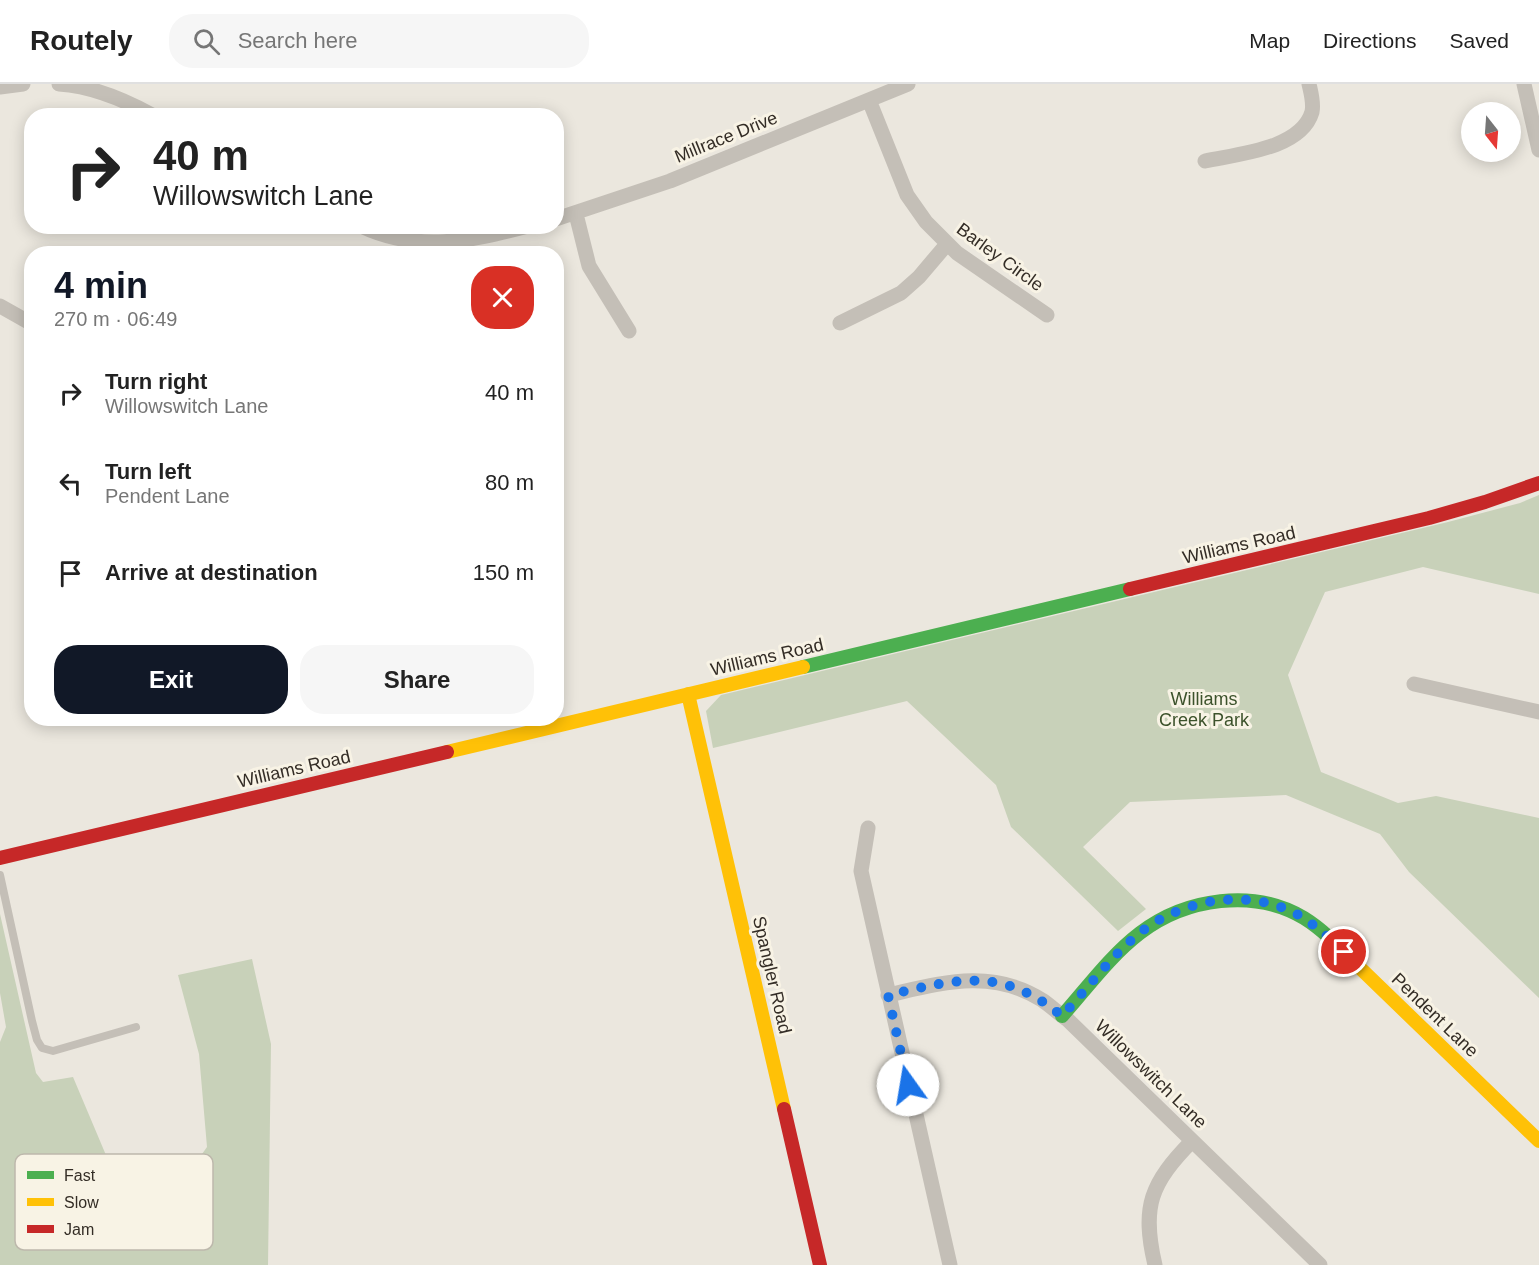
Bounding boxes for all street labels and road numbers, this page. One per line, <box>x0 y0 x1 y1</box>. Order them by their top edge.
street label: Millrace Drive <box>672 107 780 167</box>
street label: Barley Circle <box>953 219 1047 295</box>
street label: Williams Road <box>1181 522 1297 568</box>
street label: Williams Road <box>709 634 825 680</box>
street label: Williams Road <box>236 746 352 792</box>
street label: Spangler Road <box>749 914 795 1036</box>
street label: Pendent Lane <box>1388 969 1482 1061</box>
street label: Willowswitch Lane <box>1091 1016 1211 1132</box>

